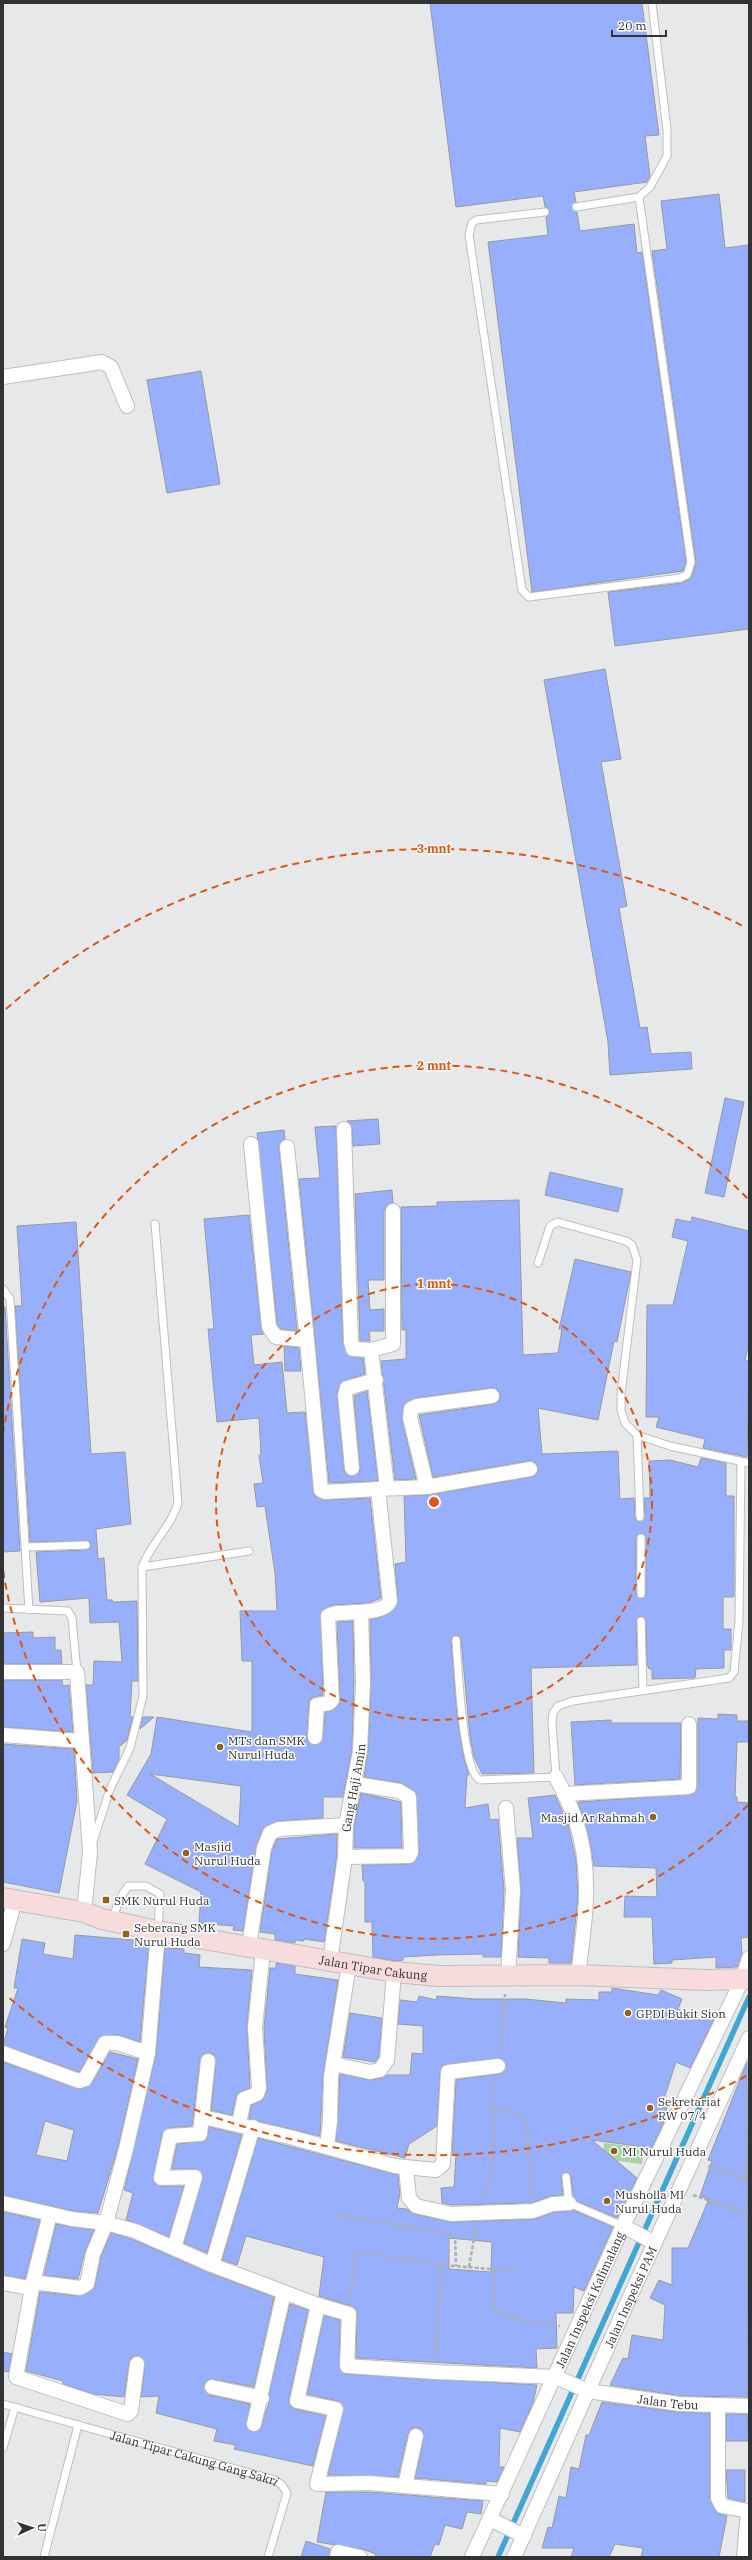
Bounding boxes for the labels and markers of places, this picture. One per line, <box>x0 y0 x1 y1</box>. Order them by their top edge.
centre of rings <box>427 1495 441 1509</box>
place label: MTs dan SMK Nurul Huda <box>228 1733 305 1762</box>
marker: MTs dan SMK Nurul Huda <box>215 1742 225 1752</box>
place label: Masjid Ar Rahmah <box>541 1810 646 1825</box>
marker: Masjid Ar Rahmah <box>648 1812 658 1822</box>
place label: Masjid Nurul Huda <box>194 1839 261 1868</box>
marker: Masjid Nurul Huda <box>181 1848 191 1858</box>
place label: SMK Nurul Huda <box>114 1893 210 1908</box>
marker: SMK Nurul Huda <box>101 1895 111 1905</box>
place label: Seberang SMK Nurul Huda <box>134 1920 217 1949</box>
marker: Seberang SMK Nurul Huda <box>121 1929 131 1939</box>
place label: GPDI Bukit Sion <box>636 2006 726 2021</box>
marker: GPDI Bukit Sion <box>623 2008 633 2018</box>
place label: Sekretariat RW 07/4 <box>658 2094 721 2123</box>
marker: Sekretariat RW 07/4 <box>645 2103 655 2113</box>
place label: MI Nurul Huda <box>622 2144 707 2159</box>
marker: MI Nurul Huda <box>609 2146 619 2156</box>
place label: Musholla MI Nurul Huda <box>615 2187 684 2216</box>
marker: Musholla MI Nurul Huda <box>602 2196 612 2206</box>

